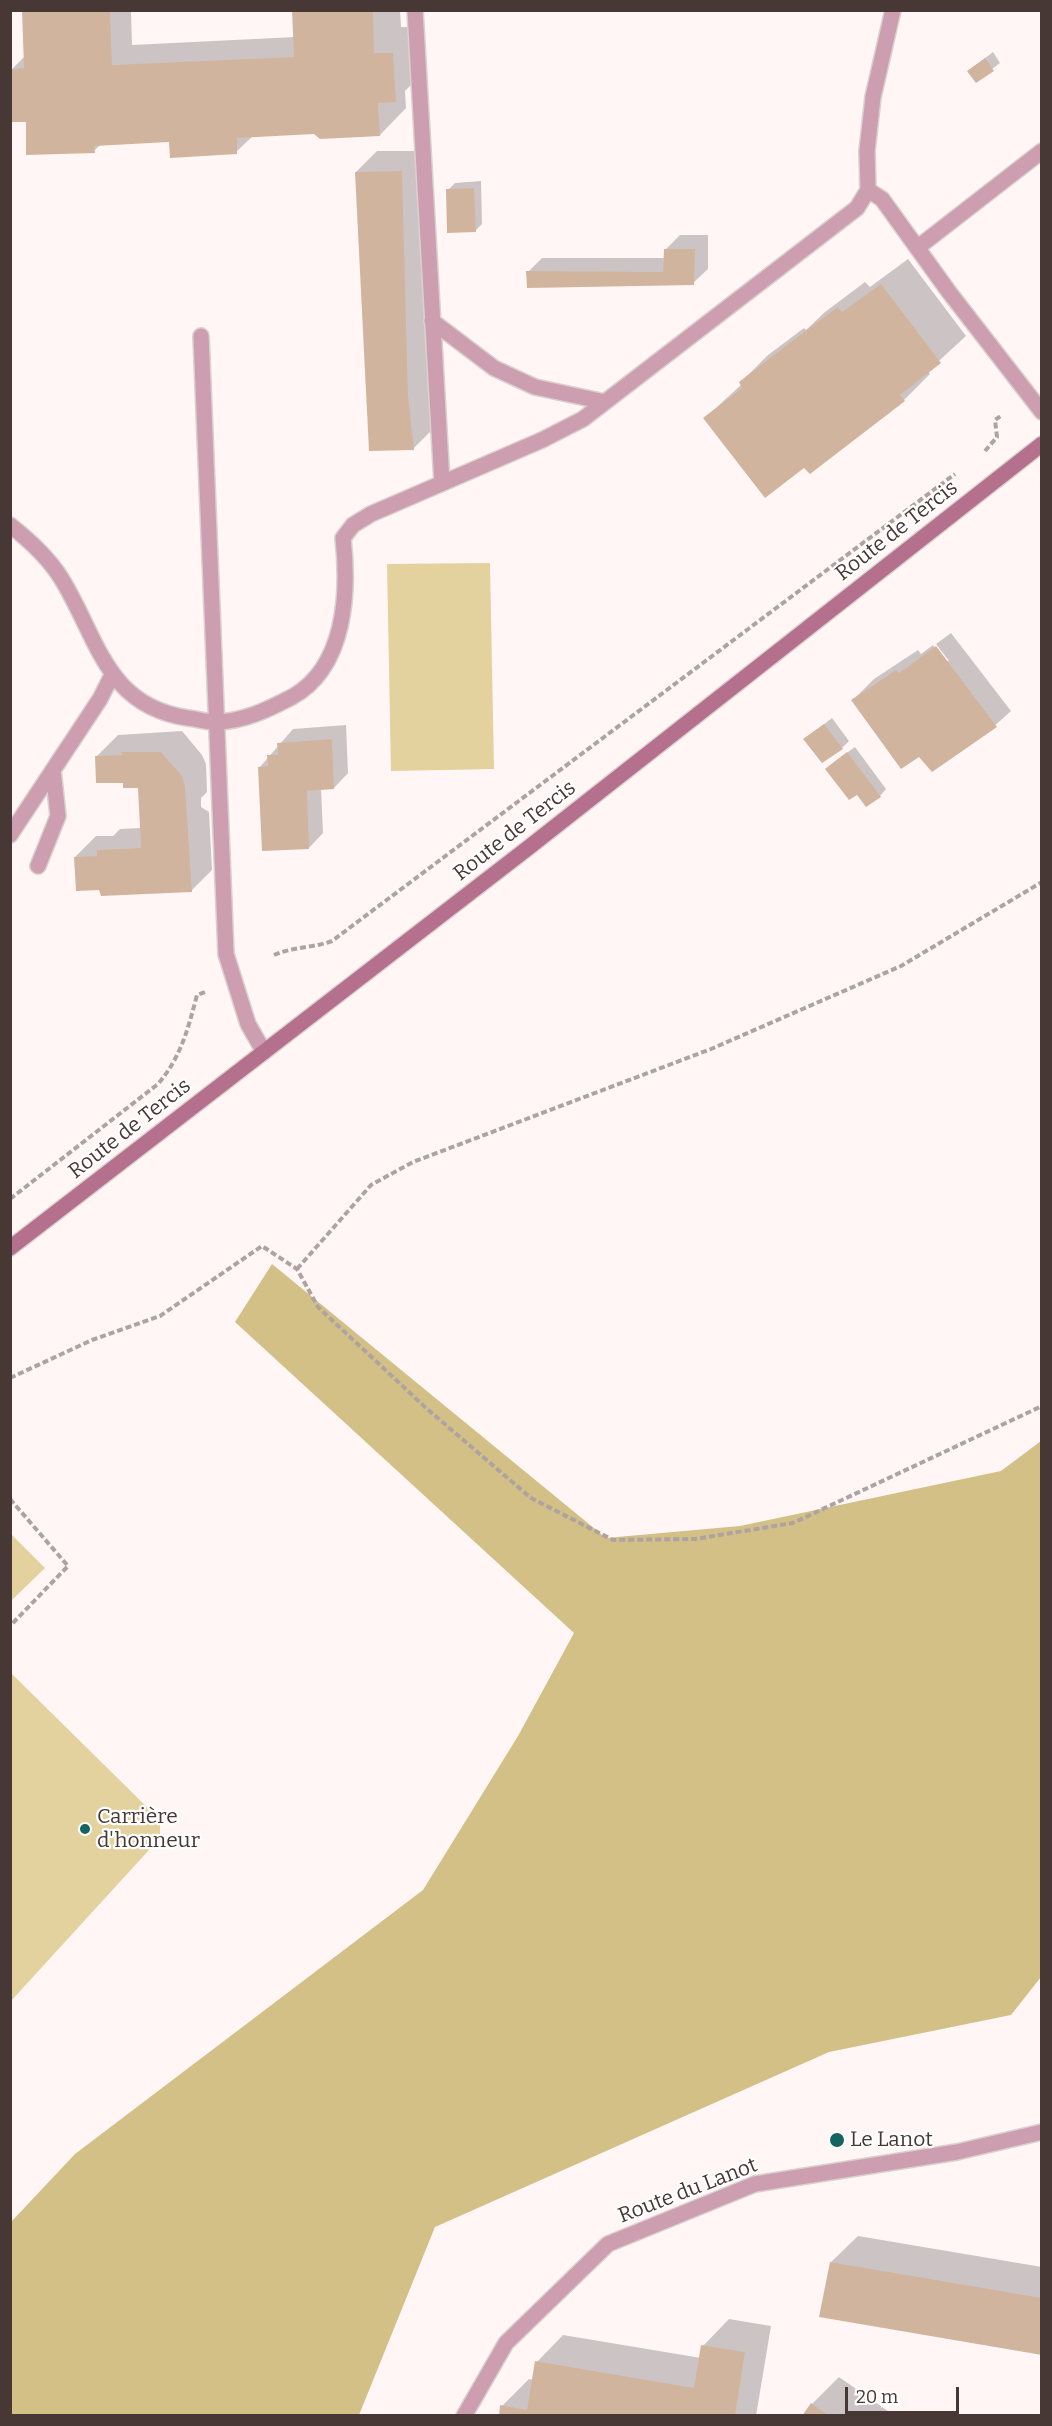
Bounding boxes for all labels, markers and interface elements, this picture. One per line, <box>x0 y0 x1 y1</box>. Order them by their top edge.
street label: Route de Tercis <box>831 476 963 586</box>
street label: Route de Tercis <box>449 776 581 886</box>
street label: Route de Tercis <box>64 1074 196 1184</box>
place label: Carrière d'honneur <box>97 1804 200 1854</box>
marker: Carrière d'honneur <box>78 1822 92 1836</box>
place label: Le Lanot <box>850 2127 933 2153</box>
marker: Le Lanot <box>828 2131 846 2149</box>
street label: Route du Lanot <box>615 2153 761 2229</box>
scale bar <box>848 2375 962 2413</box>
text: 20 m <box>856 2386 898 2408</box>

